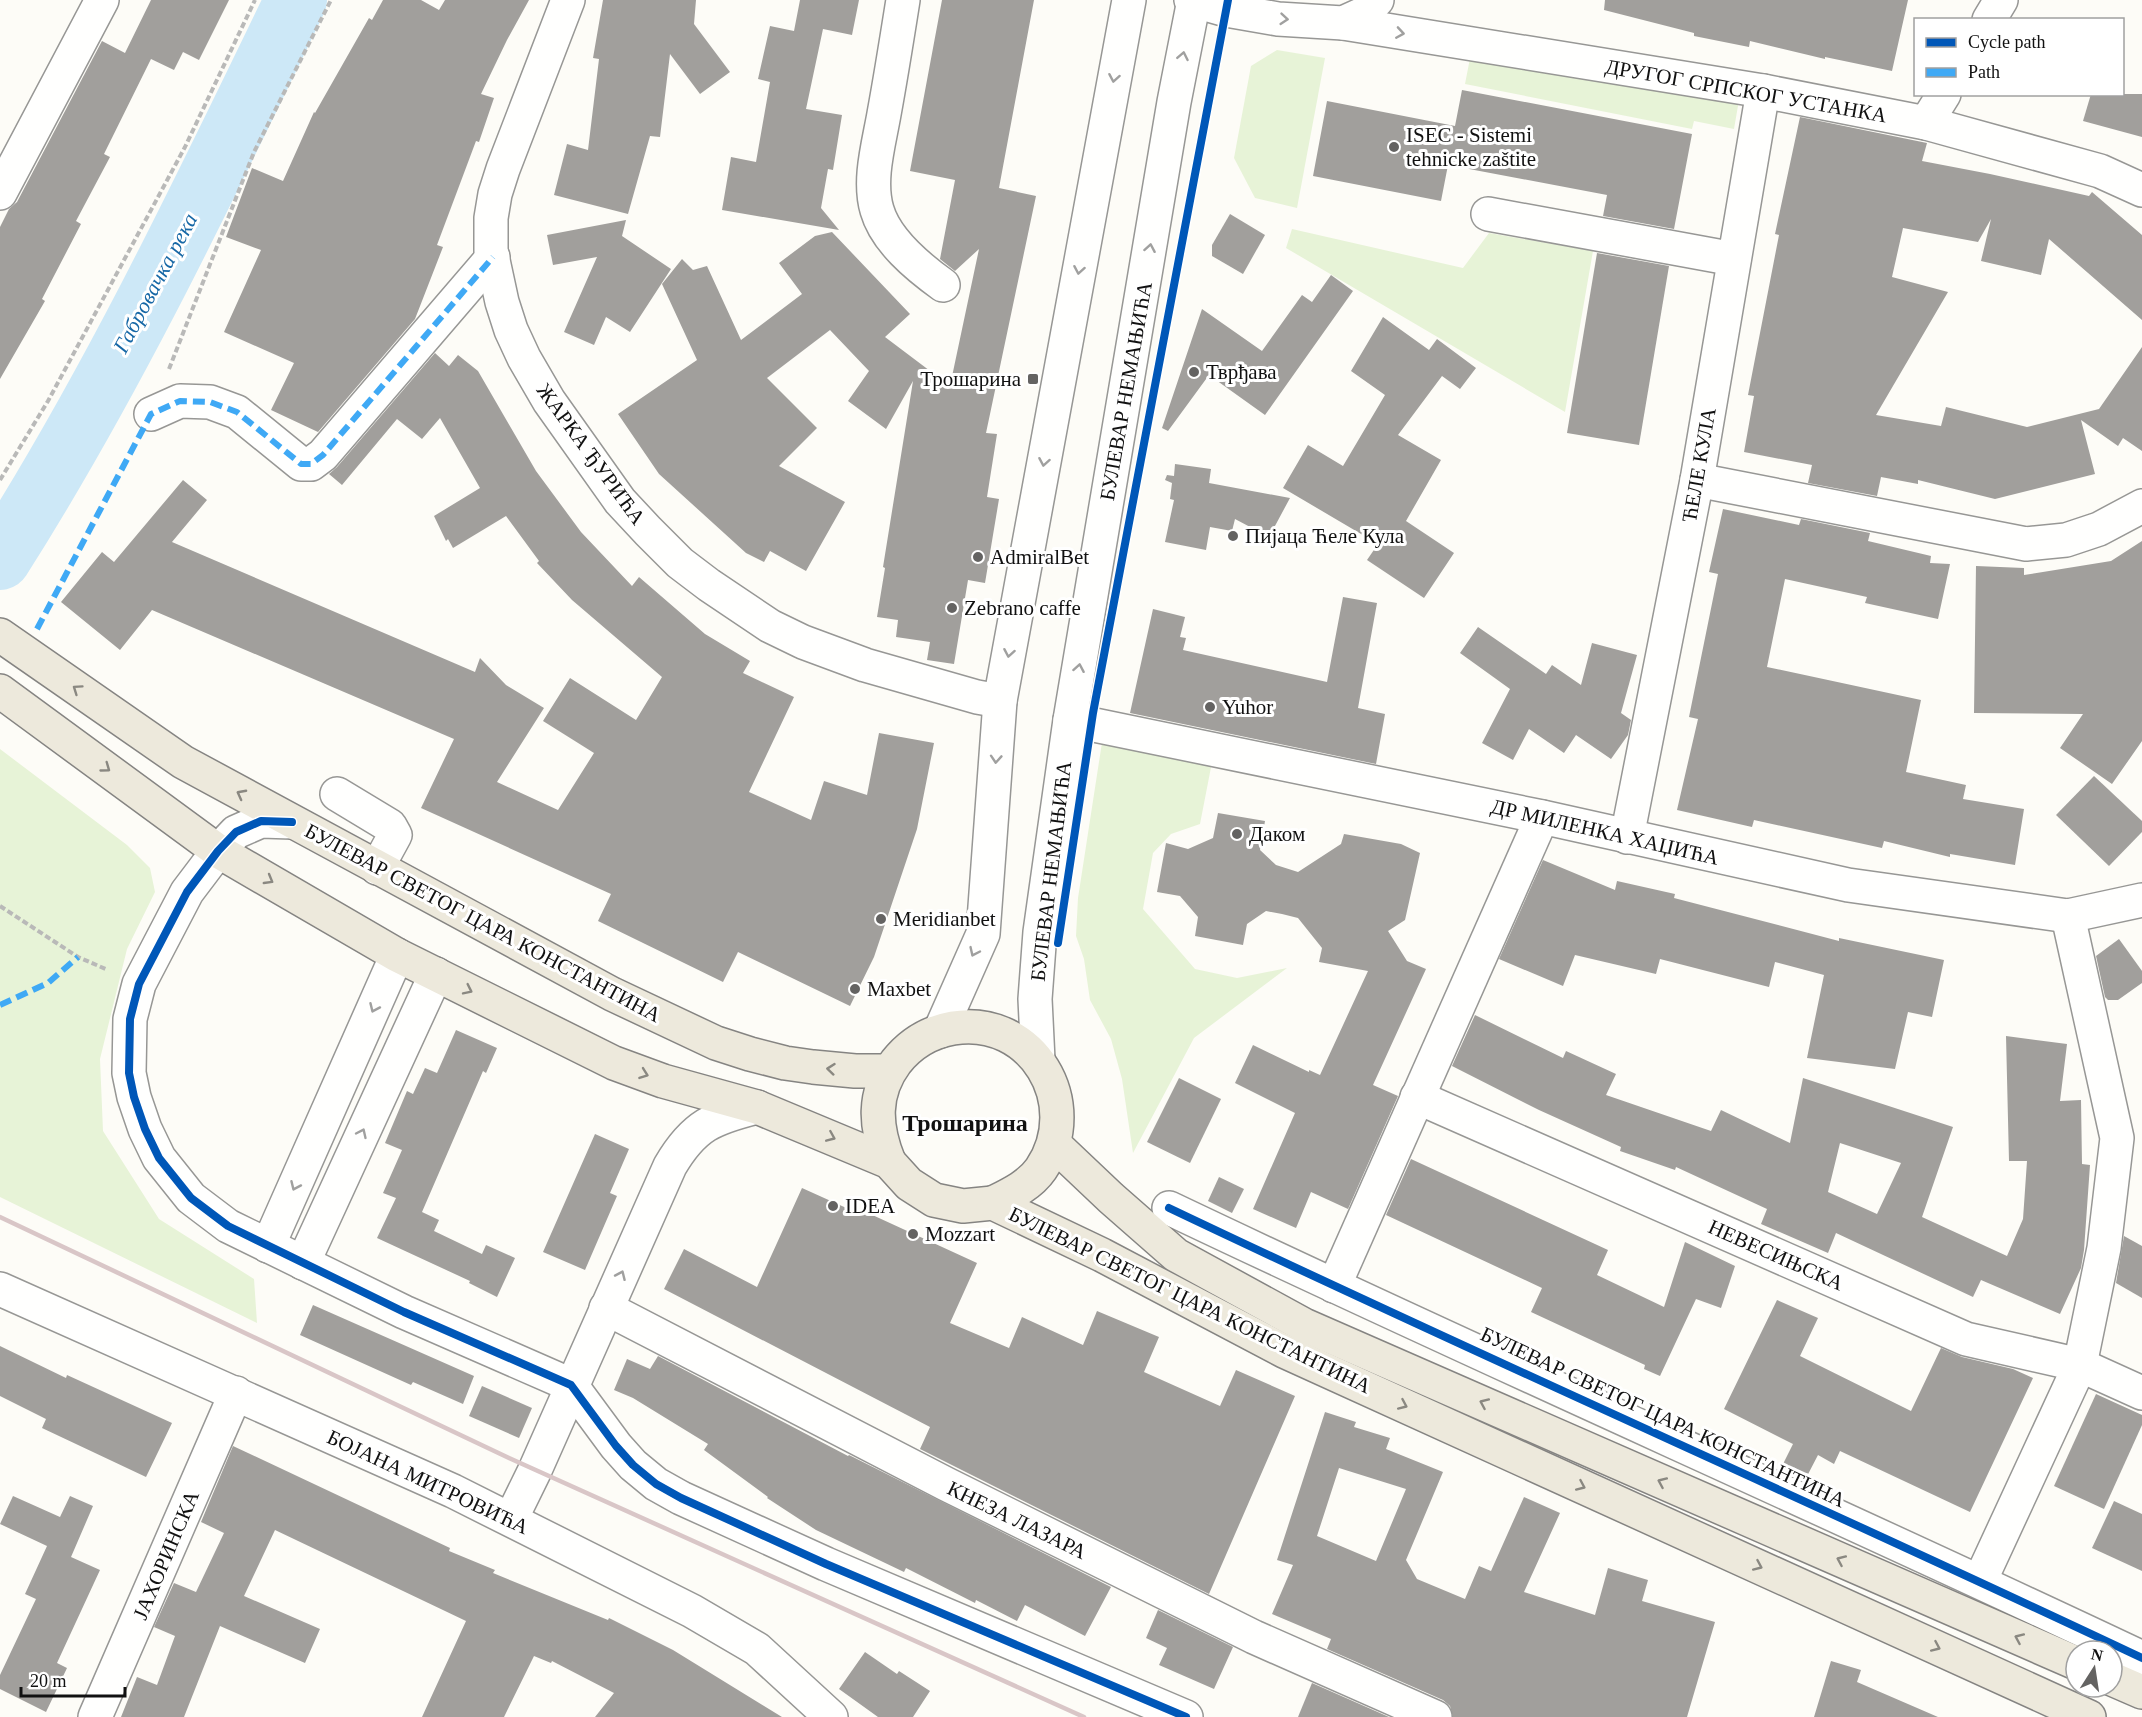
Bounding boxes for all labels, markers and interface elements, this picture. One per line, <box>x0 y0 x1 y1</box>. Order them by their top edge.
one-way arrow <box>1279 12 1288 25</box>
legend <box>1914 18 2124 96</box>
one-way arrow <box>1396 26 1405 38</box>
text: Cycle path <box>1968 32 2045 52</box>
one-way arrow <box>1176 51 1189 61</box>
street label: ДРУГОГ СРПСКОГ УСТАНКА <box>1603 54 1890 128</box>
text: Path <box>1968 62 2000 82</box>
one-way arrow <box>1109 73 1121 83</box>
place label: ISEC - Sistemi tehnicke zaštite <box>1406 123 1536 171</box>
marker: ISEC - Sistemi tehnicke zaštite <box>1387 140 1401 154</box>
water label: Габровачка река <box>107 209 202 358</box>
one-way arrow <box>1143 244 1156 254</box>
one-way arrow <box>1073 265 1086 275</box>
street label: БУЛЕВАР НЕМАЊИЋА <box>1095 279 1157 502</box>
place label: Тврђава <box>1206 360 1277 384</box>
marker: Тврђава <box>1187 365 1201 379</box>
place label: Трошарина <box>920 367 1022 391</box>
marker: Трошарина <box>1026 372 1040 386</box>
street label: ЖАРКА ЂУРИЋА <box>532 379 651 530</box>
street label: ЋЕЛЕ КУЛА <box>1677 405 1721 524</box>
one-way arrow <box>1038 456 1051 466</box>
place label: Пијаца Ћеле Кула <box>1245 524 1405 548</box>
marker: Пијаца Ћеле Кула <box>1226 529 1240 543</box>
place label: AdmiralBet <box>990 545 1089 569</box>
marker: AdmiralBet <box>971 550 985 564</box>
place label: Zebrano caffe <box>964 596 1081 620</box>
marker: Zebrano caffe <box>945 601 959 615</box>
one-way arrow <box>1003 648 1016 658</box>
one-way arrow <box>1072 664 1085 674</box>
one-way arrow <box>72 685 83 696</box>
place label: Yuhor <box>1222 695 1273 719</box>
marker: Yuhor <box>1203 700 1217 714</box>
one-way arrow <box>990 755 1003 764</box>
street label: БУЛЕВАР НЕМАЊИЋА <box>1026 759 1077 982</box>
one-way arrow <box>99 761 110 772</box>
one-way arrow <box>236 790 247 802</box>
street label: ДР МИЛЕНКА ХАЏИЋА <box>1489 794 1722 870</box>
street label: БУЛЕВАР СВЕТОГ ЦАРА КОНСТАНТИНА <box>301 819 666 1028</box>
place label: Даком <box>1249 822 1305 846</box>
marker: Даком <box>1230 827 1244 841</box>
one-way arrow <box>263 873 273 884</box>
place label: Meridianbet <box>893 907 996 931</box>
marker: Meridianbet <box>874 912 888 926</box>
one-way arrow <box>970 946 982 957</box>
place label: Maxbet <box>867 977 931 1001</box>
marker: Maxbet <box>848 982 862 996</box>
one-way arrow <box>462 983 473 994</box>
one-way arrow <box>369 1002 381 1013</box>
one-way arrow <box>827 1063 836 1076</box>
one-way arrow <box>639 1066 649 1079</box>
district label: Трошарина <box>902 1110 1028 1136</box>
one-way arrow <box>355 1129 367 1140</box>
one-way arrow <box>825 1130 836 1142</box>
one-way arrow <box>290 1180 302 1191</box>
place label: IDEA <box>845 1194 896 1218</box>
marker: IDEA <box>826 1199 840 1213</box>
street label: БУЛЕВАР СВЕТОГ ЦАРА КОНСТАНТИНА <box>1005 1202 1376 1399</box>
street label: НЕВЕСИЊСКА <box>1705 1214 1848 1296</box>
place label: Mozzart <box>925 1222 995 1246</box>
marker: Mozzart <box>906 1227 920 1241</box>
one-way arrow <box>614 1270 626 1281</box>
street label: БУЛЕВАР СВЕТОГ ЦАРА КОНСТАНТИНА <box>1477 1322 1850 1513</box>
one-way arrow <box>1397 1398 1408 1410</box>
one-way arrow <box>1479 1399 1490 1411</box>
street label: БОЈАНА МИТРОВИЋА <box>323 1425 533 1540</box>
street label: КНЕЗА ЛАЗАРА <box>943 1476 1091 1564</box>
one-way arrow <box>1657 1477 1668 1489</box>
one-way arrow <box>1574 1478 1585 1490</box>
street label: ЈАХОРИНСКА <box>128 1486 204 1623</box>
one-way arrow <box>1836 1555 1847 1567</box>
one-way arrow <box>1752 1559 1763 1571</box>
one-way arrow <box>2015 1634 2026 1646</box>
north arrow <box>2064 1639 2124 1699</box>
one-way arrow <box>1930 1640 1941 1652</box>
text: N <box>2090 1645 2105 1664</box>
scale bar <box>21 1660 124 1698</box>
text: 20 m <box>30 1671 67 1691</box>

